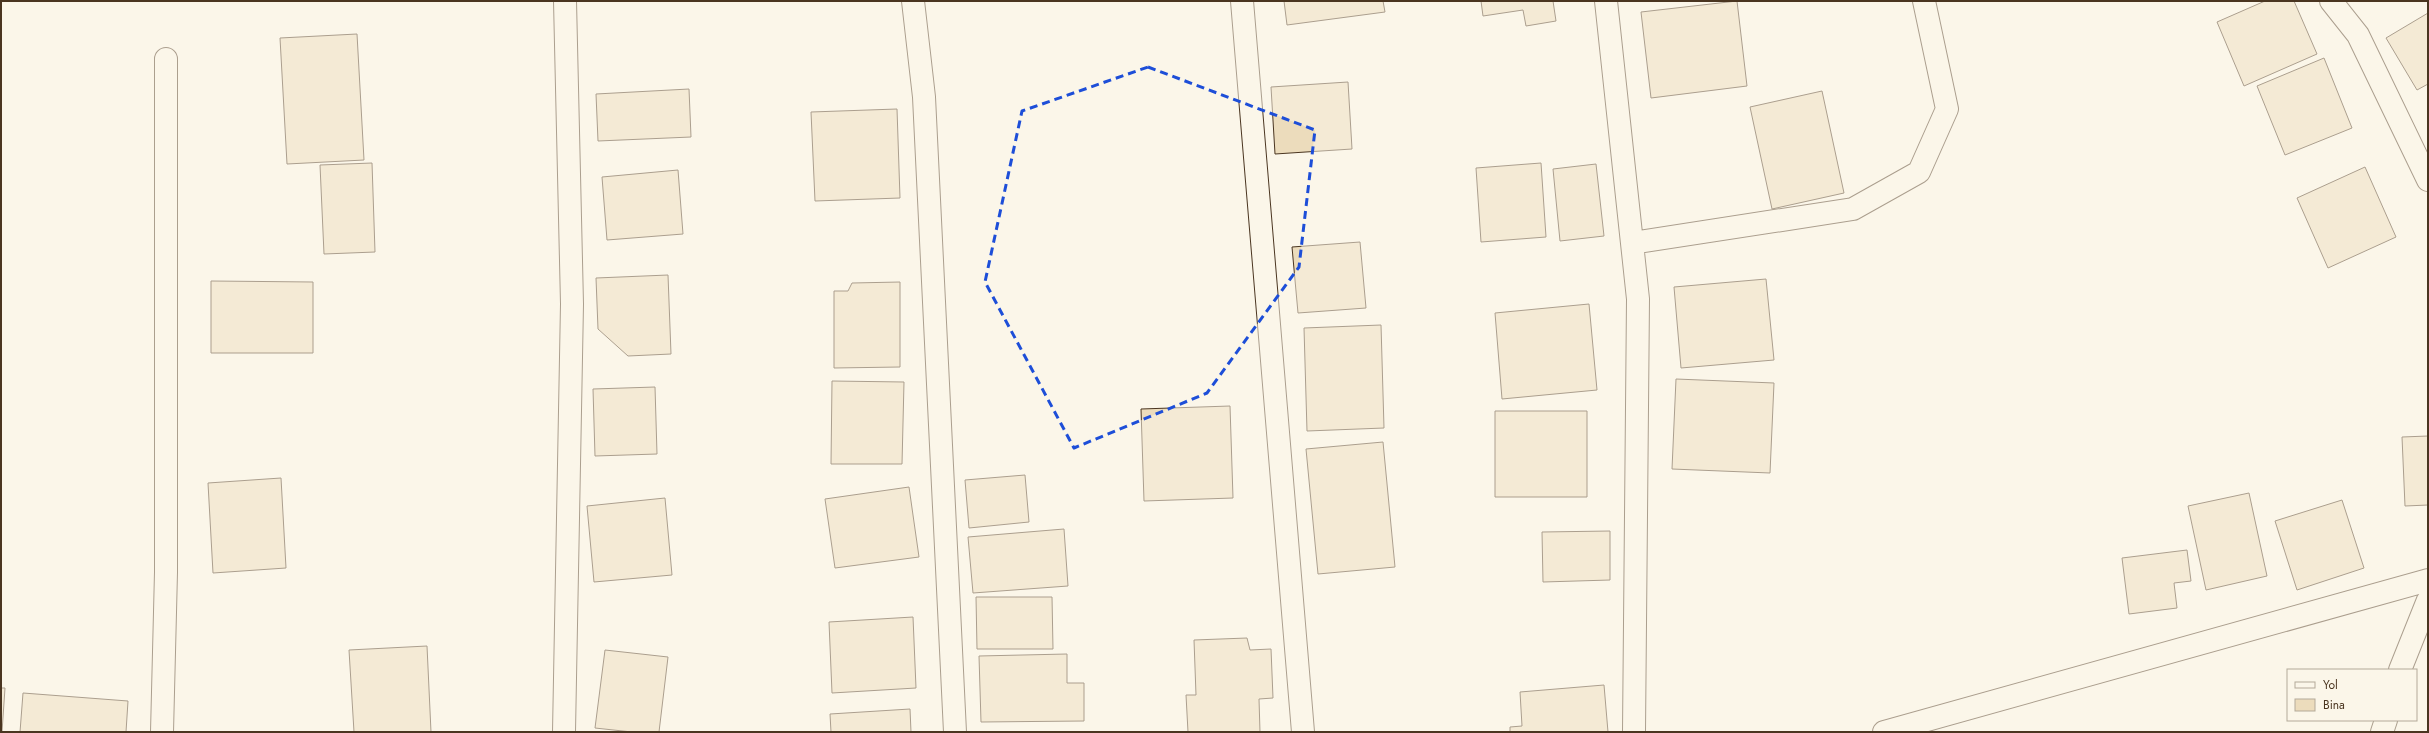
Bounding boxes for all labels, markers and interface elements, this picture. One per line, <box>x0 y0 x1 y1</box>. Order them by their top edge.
legend <box>2287 669 2417 721</box>
text: Yol <box>2323 676 2338 694</box>
text: Bina <box>2323 696 2345 714</box>

